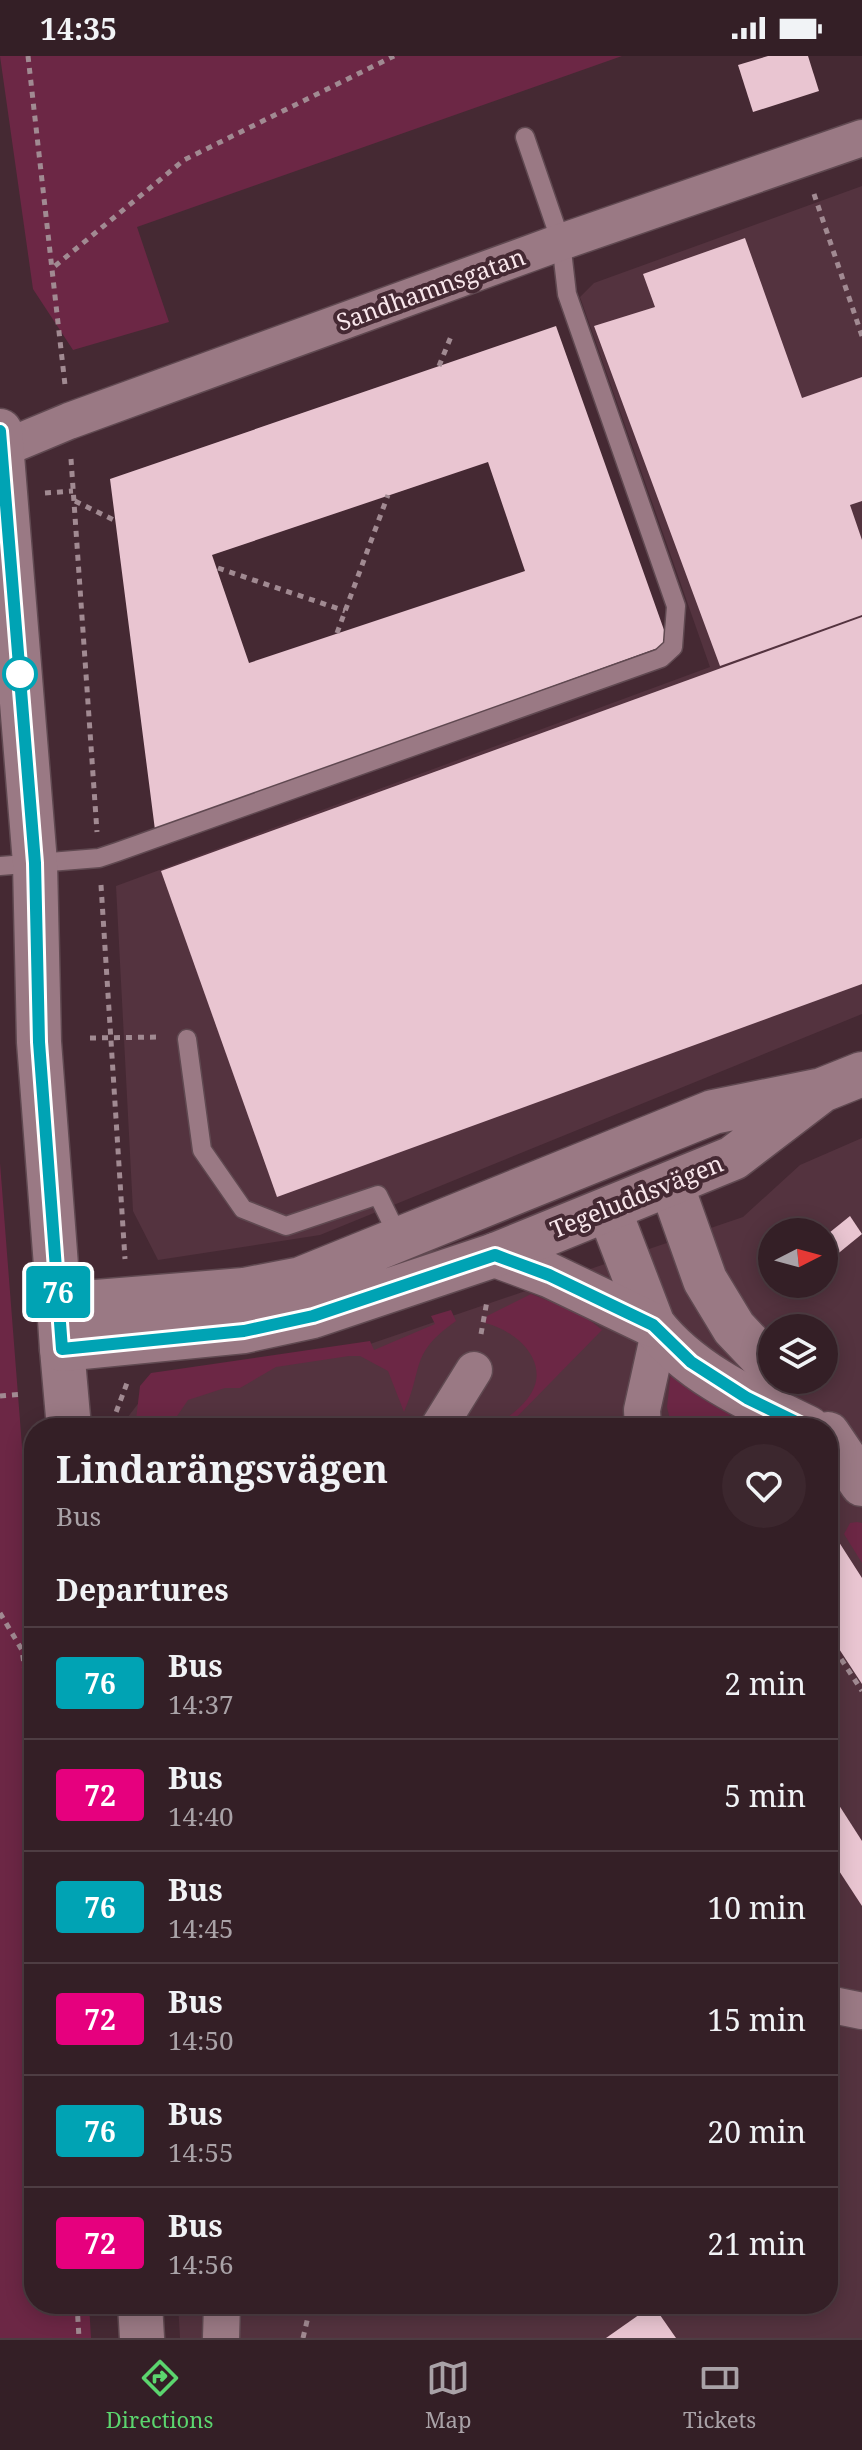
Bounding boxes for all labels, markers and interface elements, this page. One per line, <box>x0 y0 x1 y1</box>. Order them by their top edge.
text: 14:35 <box>40 8 117 49</box>
street label: Sandhamnsgatan <box>332 239 529 338</box>
unlabelled marker <box>3 657 37 691</box>
street label: Tegeluddsvägen <box>545 1146 728 1245</box>
north arrow <box>758 1218 838 1298</box>
map controls <box>758 1218 838 1394</box>
line badge: 76 <box>22 1266 94 1318</box>
text: 76 <box>42 1273 74 1311</box>
button: layers <box>758 1314 838 1394</box>
text: Lindarängsvägen <box>56 1442 388 1494</box>
button: heart <box>722 1444 806 1528</box>
text: Bus <box>56 1498 101 1534</box>
text: Departures <box>56 1569 229 1610</box>
text: Bus <box>168 1645 223 1686</box>
text: 2 min <box>724 1663 806 1704</box>
text: 76 <box>84 1664 116 1702</box>
text: 14:37 <box>168 1686 234 1722</box>
text: Bus <box>168 1757 223 1798</box>
text: 5 min <box>724 1775 806 1816</box>
text: 72 <box>84 1776 116 1814</box>
text: 14:40 <box>168 1798 234 1834</box>
text: Bus <box>168 1869 223 1910</box>
text: 10 min <box>707 1887 806 1928</box>
text: 76 <box>84 1888 116 1926</box>
text: 14:45 <box>168 1910 234 1946</box>
text: Bus <box>168 1981 223 2022</box>
text: 15 min <box>707 1999 806 2040</box>
text: 72 <box>84 2000 116 2038</box>
text: 14:50 <box>168 2022 234 2058</box>
text: Bus <box>168 2093 223 2134</box>
text: 20 min <box>707 2111 806 2152</box>
text: 76 <box>84 2112 116 2150</box>
text: 14:55 <box>168 2134 234 2170</box>
text: Bus <box>168 2205 223 2246</box>
text: 21 min <box>707 2223 806 2264</box>
text: 72 <box>84 2224 116 2262</box>
text: 14:56 <box>168 2246 234 2282</box>
tab: Directions <box>106 2356 213 2434</box>
tab: Map <box>425 2356 471 2434</box>
tab: Tickets <box>683 2356 756 2434</box>

